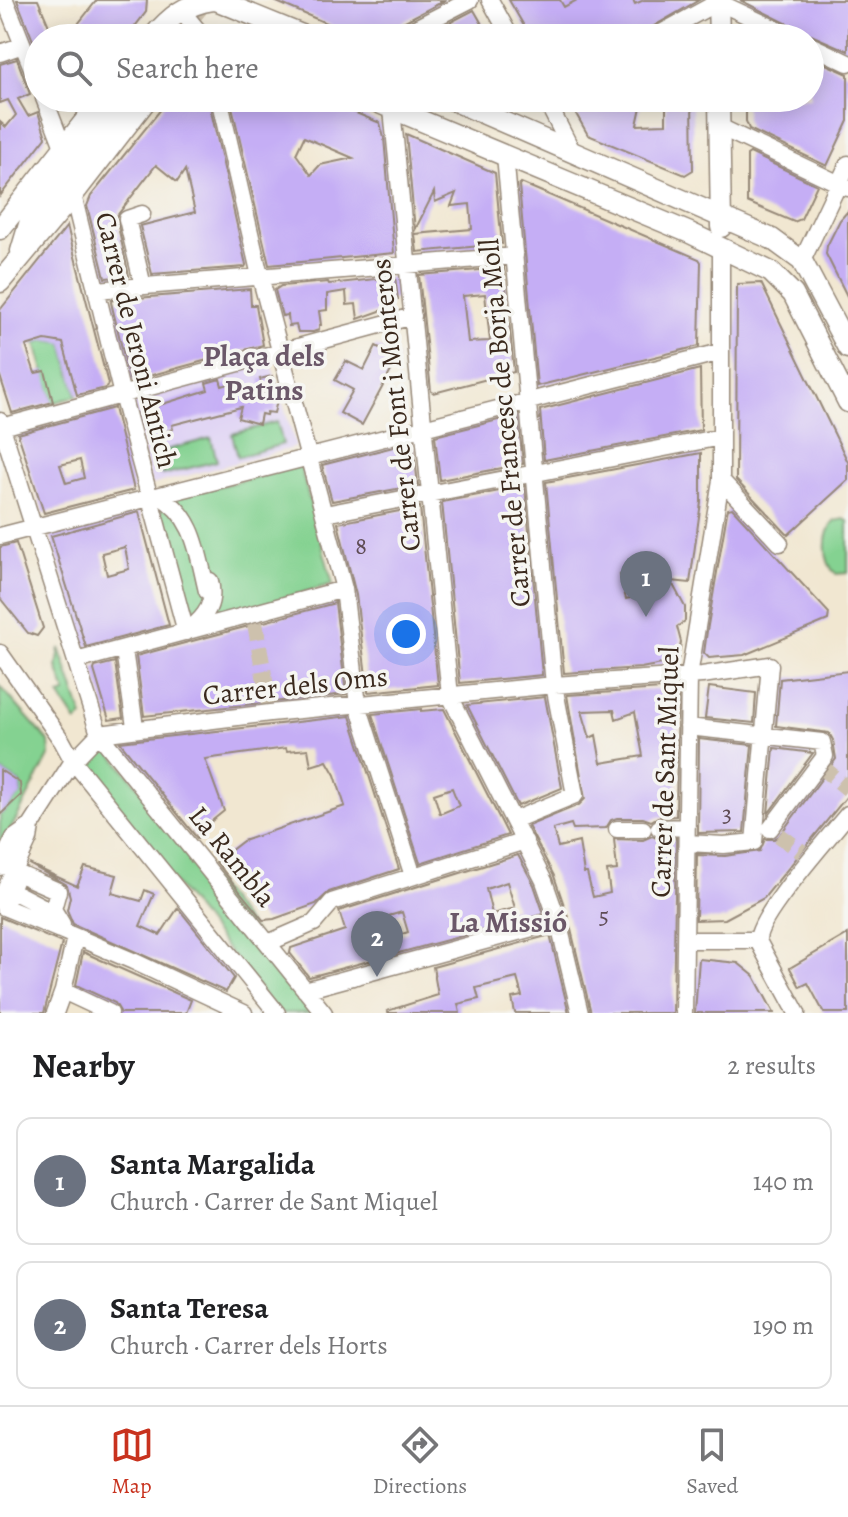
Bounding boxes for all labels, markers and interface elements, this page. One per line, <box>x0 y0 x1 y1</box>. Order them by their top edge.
search box <box>24 24 824 112</box>
icon: search <box>52 46 96 90</box>
text: Search here <box>116 48 259 88</box>
street label: Carrer de Jeroni Antich <box>86 208 186 472</box>
street label: Carrer de Francesc de Borja Moll <box>470 237 540 609</box>
street label: Carrer de Font i Monteros <box>362 257 430 553</box>
district label: Plaça dels Patins <box>203 336 325 410</box>
house number: 8 <box>355 530 367 562</box>
pin: 1 <box>620 551 672 617</box>
your location <box>386 614 426 654</box>
street label: Carrer de Sant Miquel <box>642 646 688 898</box>
street label: Carrer dels Oms <box>201 657 389 715</box>
street label: La Rambla <box>180 798 285 915</box>
house number: 3 <box>722 798 732 830</box>
house number: 5 <box>599 900 609 932</box>
district label: La Missió <box>449 902 567 942</box>
pin: 2 <box>351 911 403 977</box>
text: Nearby <box>32 1042 135 1089</box>
text: 2 results <box>727 1048 816 1083</box>
text: Santa Margalida <box>110 1144 315 1184</box>
text: 1 <box>55 1164 65 1199</box>
text: 140 m <box>753 1164 814 1199</box>
text: Church · Carrer de Sant Miquel <box>110 1184 438 1219</box>
text: Santa Teresa <box>110 1288 269 1328</box>
text: 2 <box>54 1308 66 1343</box>
text: 190 m <box>753 1308 814 1343</box>
text: Church · Carrer dels Horts <box>110 1328 388 1363</box>
tab: Map <box>110 1423 154 1501</box>
tab: Directions <box>373 1423 467 1501</box>
tab: Saved <box>686 1423 738 1501</box>

